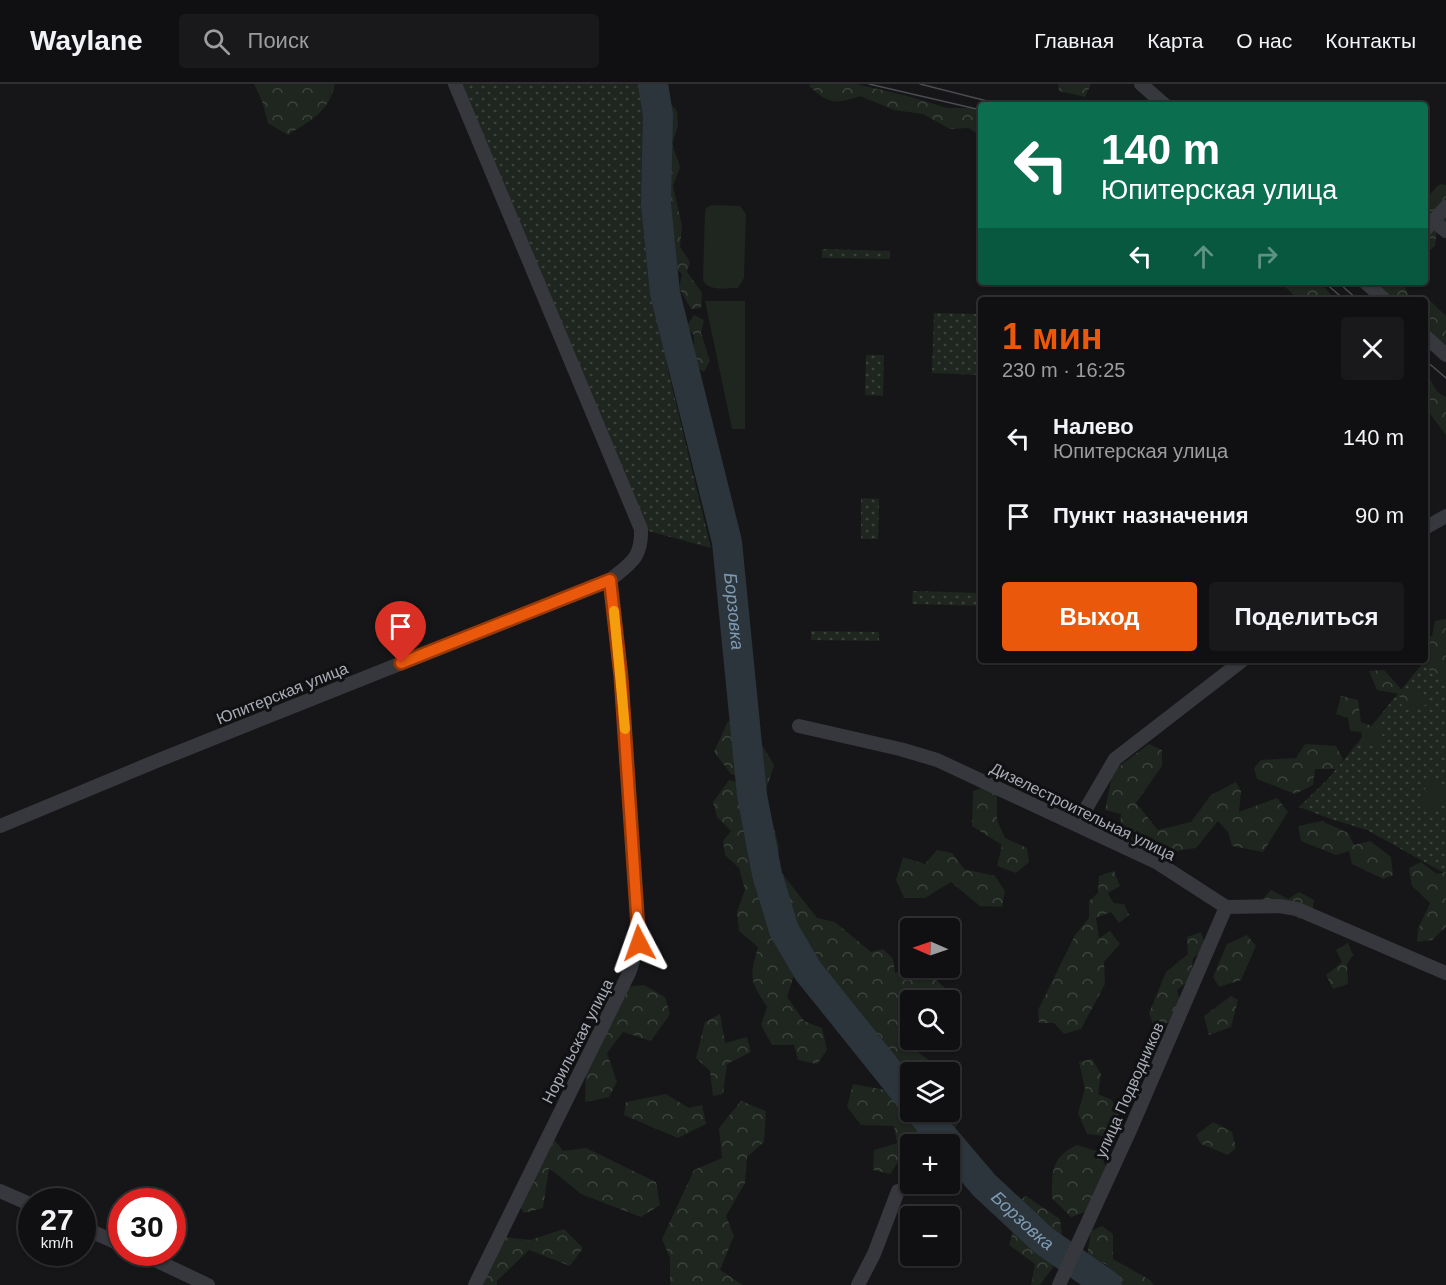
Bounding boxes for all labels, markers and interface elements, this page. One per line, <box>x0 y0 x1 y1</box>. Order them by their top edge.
search box <box>179 14 599 68</box>
text: Waylane <box>30 25 143 56</box>
icon: search <box>200 25 233 58</box>
text: Поиск <box>248 28 309 53</box>
text: Главная <box>1034 29 1114 52</box>
text: Карта <box>1147 29 1203 52</box>
text: О нас <box>1236 29 1292 52</box>
text: Контакты <box>1325 29 1416 52</box>
icon: left <box>1002 126 1080 204</box>
text: 140 m <box>1101 126 1220 173</box>
text: Юпитерская улица <box>1101 175 1337 205</box>
icon: left <box>1124 240 1157 273</box>
icon: ahead <box>1187 240 1220 273</box>
icon: right <box>1250 240 1283 273</box>
text: 1 мин <box>1002 316 1103 357</box>
button: close <box>1341 317 1404 380</box>
text: 230 m · 16:25 <box>1002 359 1125 381</box>
text: Налево <box>1053 414 1134 439</box>
icon: left <box>1002 422 1035 455</box>
text: 140 m <box>1343 425 1404 450</box>
text: Юпитерская улица <box>1053 440 1228 462</box>
icon: arrive <box>1002 500 1035 533</box>
text: Пункт назначения <box>1053 503 1249 528</box>
text: 90 m <box>1355 503 1404 528</box>
water label: Борзовка <box>720 572 748 651</box>
button: Выход <box>1002 582 1197 651</box>
button: Поделиться <box>1209 582 1404 651</box>
pin <box>375 601 426 663</box>
icon: arrive <box>384 610 417 643</box>
street label: Юпитерская улица <box>214 659 350 728</box>
street label: Дизелестроительная улица <box>988 759 1178 864</box>
position arrow <box>607 911 671 975</box>
north arrow <box>900 918 960 978</box>
map controls <box>900 918 960 1266</box>
street label: Норильская улица <box>539 976 616 1106</box>
button: search <box>900 990 960 1050</box>
street label: улица Подводников <box>1092 1020 1167 1161</box>
button: layers <box>900 1062 960 1122</box>
button: + <box>900 1134 960 1194</box>
water label: Борзовка <box>987 1187 1057 1254</box>
speed limit sign: 30 <box>108 1188 186 1266</box>
text: 27 <box>40 1203 74 1236</box>
button: − <box>900 1206 960 1266</box>
text: km/h <box>41 1234 73 1251</box>

